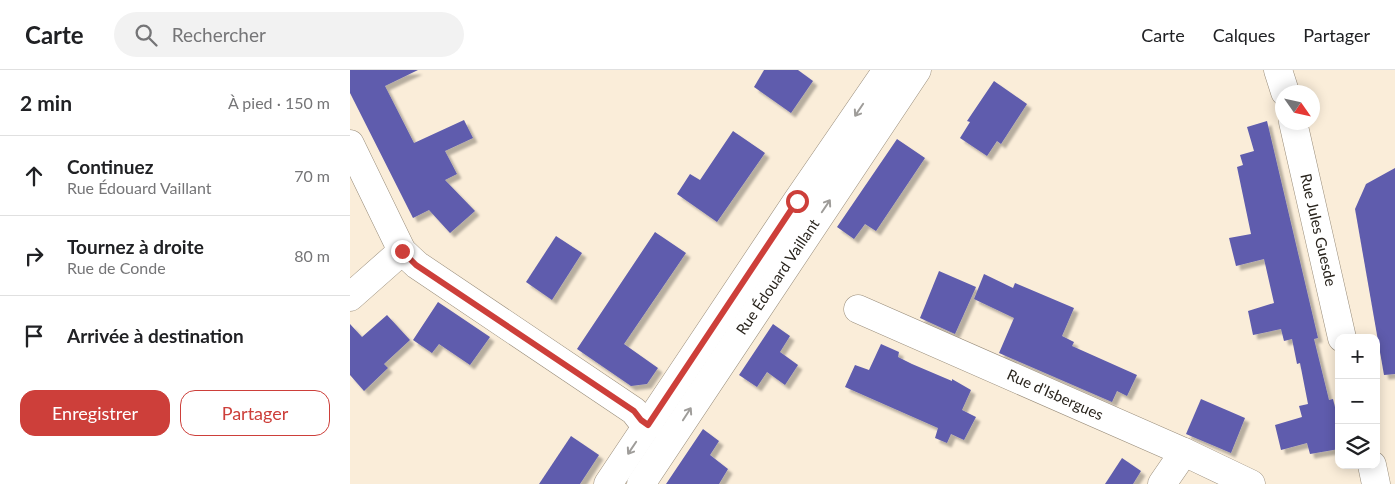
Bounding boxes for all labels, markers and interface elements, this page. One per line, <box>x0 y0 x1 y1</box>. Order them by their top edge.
search box <box>114 12 464 57</box>
text: Carte <box>25 20 84 49</box>
icon: search <box>132 21 160 49</box>
text: Rechercher <box>172 23 266 46</box>
text: Carte <box>1141 24 1185 46</box>
text: Calques <box>1213 24 1275 46</box>
text: Partager <box>1303 24 1370 46</box>
north arrow <box>1275 85 1320 130</box>
text: 2 min <box>20 90 72 115</box>
text: À pied · 150 m <box>228 93 330 112</box>
one-way arrow <box>854 103 864 117</box>
text: Continuez <box>67 155 153 178</box>
icon: ahead <box>20 162 48 190</box>
text: 70 m <box>294 166 330 185</box>
street label: Rue Jules Guesde <box>1297 172 1341 288</box>
text: Rue Édouard Vaillant <box>67 178 211 197</box>
route start <box>786 190 809 213</box>
one-way arrow <box>820 199 831 213</box>
street label: Rue Édouard Vaillant <box>732 215 823 338</box>
text: Tournez à droite <box>67 235 204 258</box>
route end <box>391 240 414 263</box>
icon: right <box>20 242 48 270</box>
text: 80 m <box>294 246 330 265</box>
text: Rue de Conde <box>67 258 166 277</box>
icon: arrive <box>20 322 48 350</box>
text: Arrivée à destination <box>67 324 244 347</box>
map controls <box>1335 334 1380 469</box>
button: + <box>1335 334 1380 379</box>
street label: Rue d'Isbergues <box>1005 365 1106 423</box>
button: − <box>1335 379 1380 424</box>
button: Enregistrer <box>20 390 170 436</box>
button: Partager <box>180 390 330 436</box>
one-way arrow <box>682 408 692 422</box>
button: layers <box>1335 424 1380 469</box>
one-way arrow <box>627 441 637 455</box>

